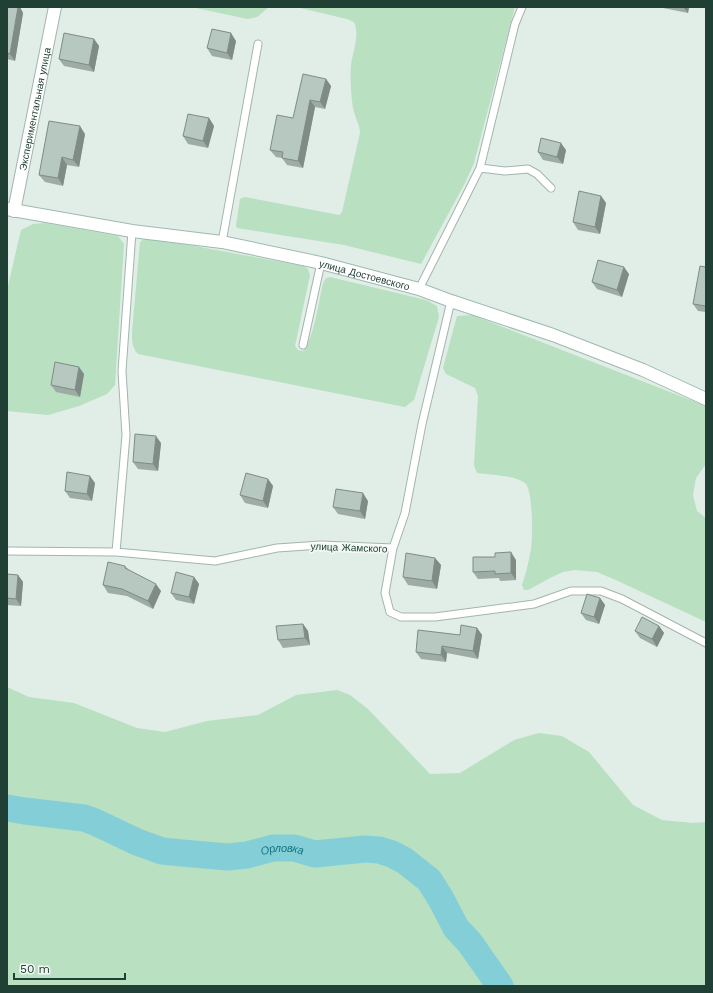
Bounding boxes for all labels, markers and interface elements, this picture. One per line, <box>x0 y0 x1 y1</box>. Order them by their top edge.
street label: Экспериментальная улица <box>17 46 53 172</box>
street label: улица Достоевского <box>318 258 411 292</box>
street label: улица Жамского <box>310 541 388 554</box>
water label: Орловка <box>259 842 305 858</box>
scale bar <box>14 955 125 981</box>
text: 50 m <box>20 962 50 976</box>

